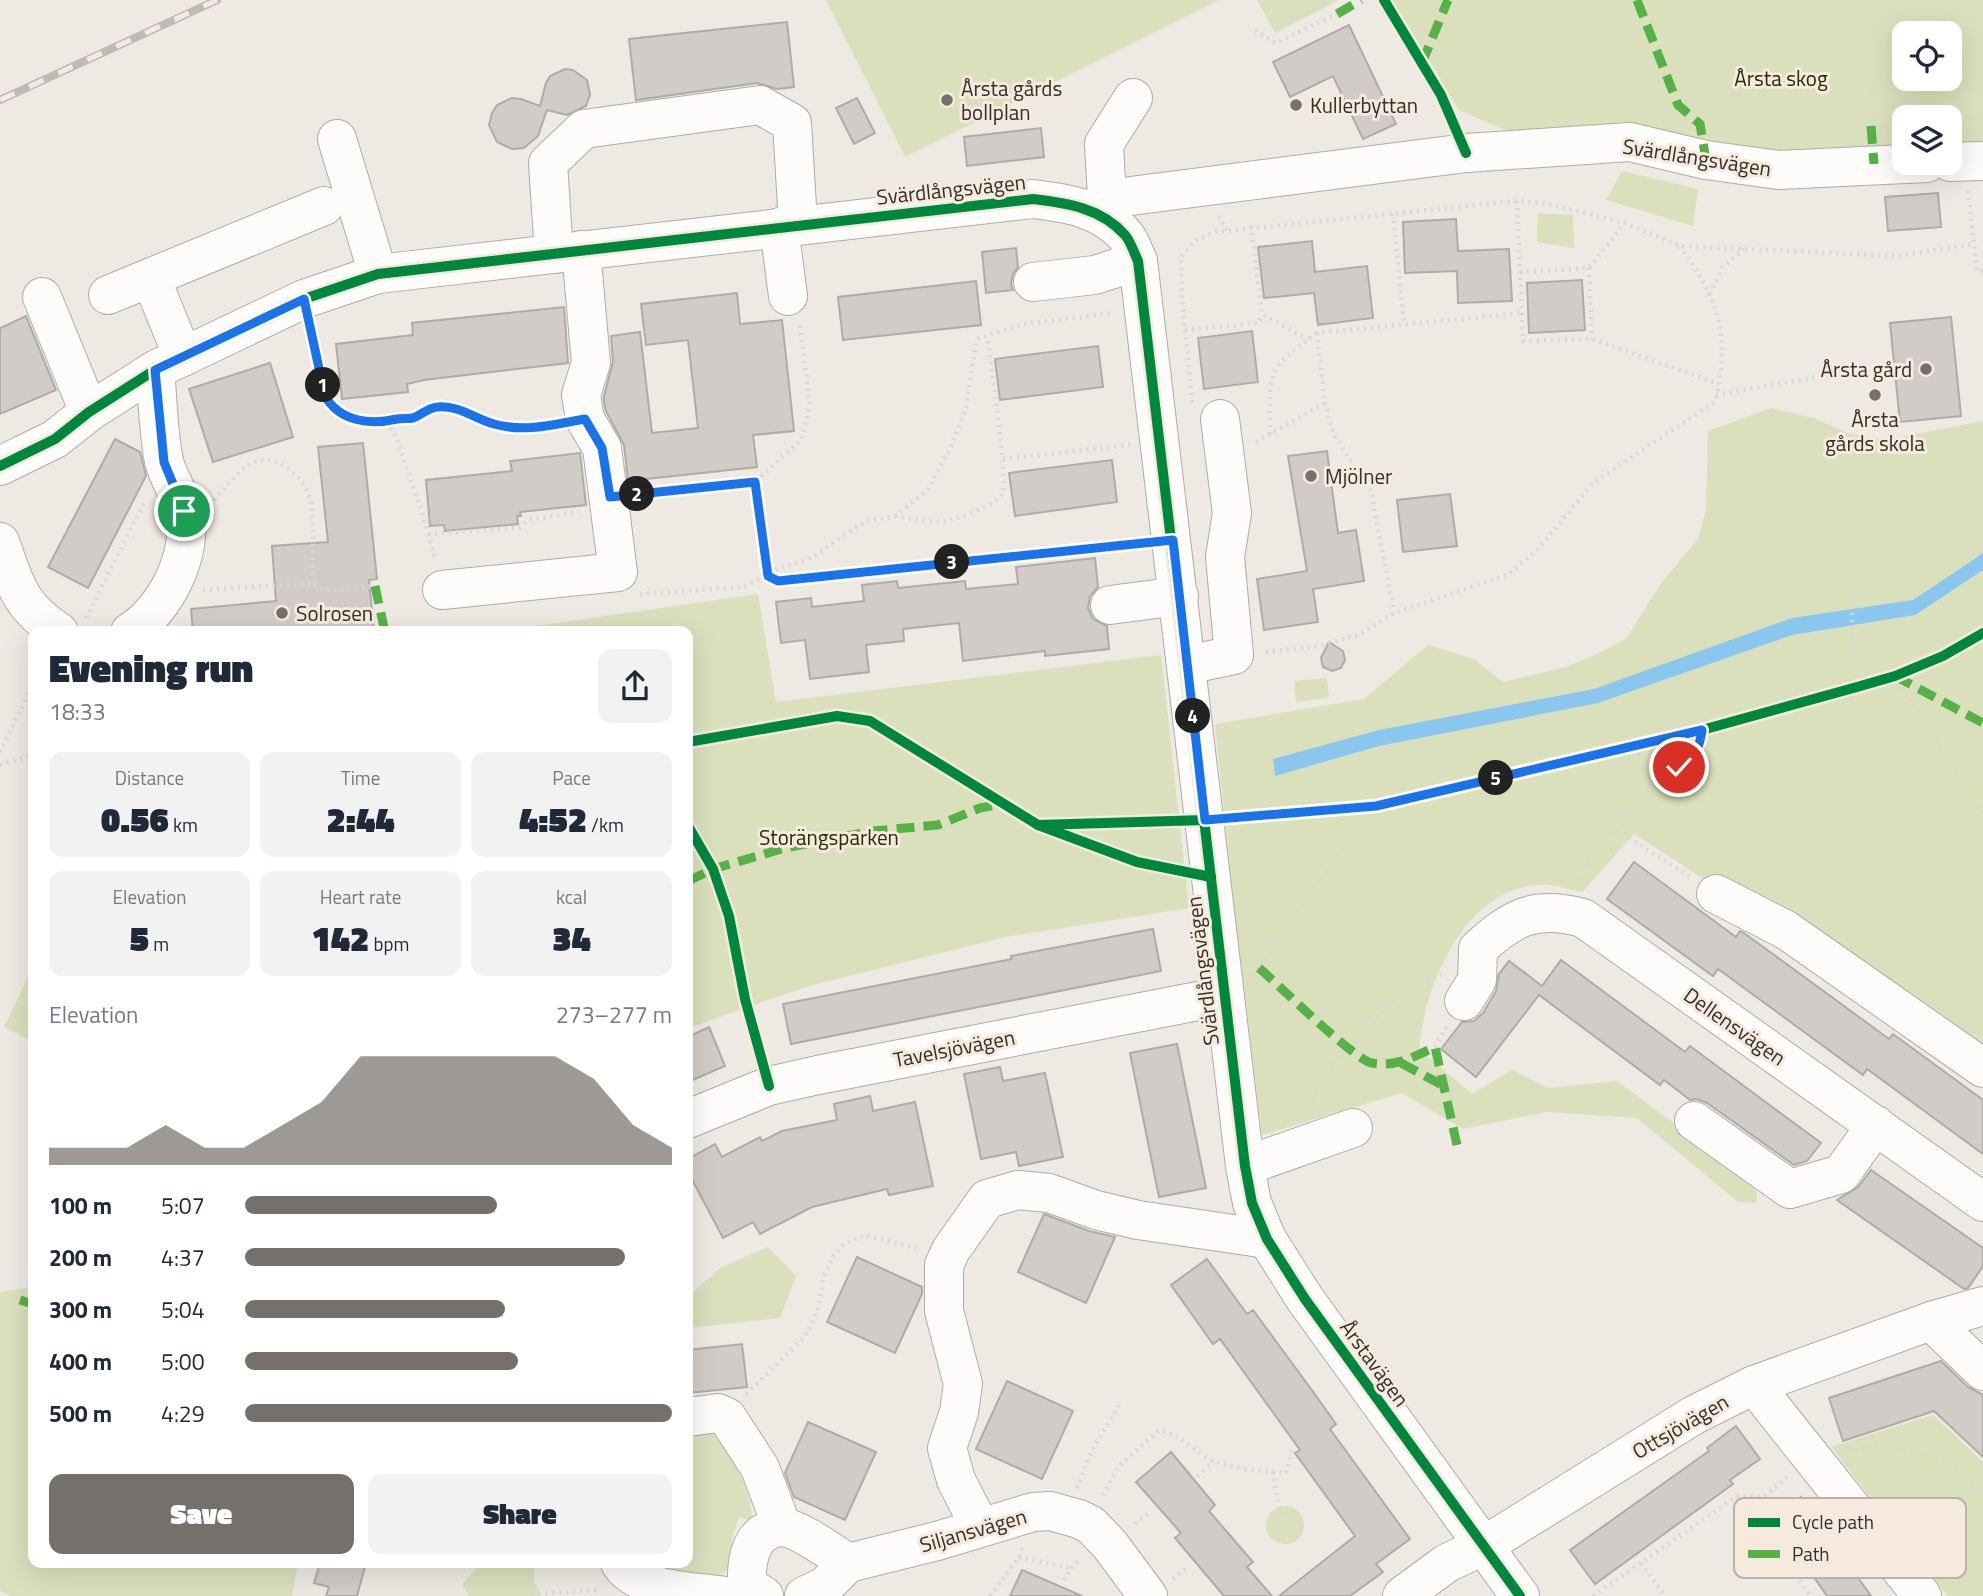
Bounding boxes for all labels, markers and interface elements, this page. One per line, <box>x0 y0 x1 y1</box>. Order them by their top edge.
map controls <box>1892 21 1962 175</box>
button: locate <box>1892 21 1962 91</box>
park label: Årsta skog <box>1734 62 1828 94</box>
place label: Årsta gårds bollplan <box>961 72 1062 128</box>
place label: Kullerbyttan <box>1310 89 1418 121</box>
marker: Årsta gårds bollplan <box>939 92 955 108</box>
marker: Kullerbyttan <box>1288 97 1304 113</box>
button: layers <box>1892 105 1962 175</box>
street label: Svärdlångsvägen <box>1620 129 1774 185</box>
street label: Svärdlångsvägen <box>875 165 1027 213</box>
place label: Årsta gård <box>1821 353 1912 385</box>
marker: Årsta gård <box>1918 361 1934 377</box>
pin: 1 <box>306 368 340 402</box>
text: 1 <box>317 370 328 399</box>
marker: Årsta gårds skola <box>1867 387 1883 403</box>
place label: Årsta gårds skola <box>1825 403 1925 459</box>
place label: Mjölner <box>1325 460 1392 492</box>
marker: Mjölner <box>1303 468 1319 484</box>
pin: 2 <box>620 476 654 512</box>
text: 2 <box>631 479 642 508</box>
pin <box>154 481 214 541</box>
icon: arrive <box>165 492 203 530</box>
pin: 3 <box>934 544 970 580</box>
text: 3 <box>946 547 957 576</box>
place label: Solrosen <box>296 597 373 629</box>
marker: Solrosen <box>274 605 290 621</box>
text: Evening run <box>49 639 253 697</box>
button: share <box>598 649 672 723</box>
text: 18:33 <box>49 694 106 729</box>
pin: 4 <box>1176 698 1210 734</box>
text: 4 <box>1187 701 1198 730</box>
pin <box>1649 737 1709 797</box>
icon: check <box>1660 748 1698 786</box>
pin: 5 <box>1478 760 1514 796</box>
text: Distance <box>115 763 184 792</box>
text: Time <box>341 763 380 792</box>
text: Pace <box>552 763 591 792</box>
text: 5 <box>1490 763 1501 792</box>
text: 0.56 <box>101 792 169 846</box>
text: 2:44 <box>327 792 394 846</box>
text: 4:52 <box>519 792 587 846</box>
text: km <box>169 810 198 839</box>
text: /km <box>587 810 624 839</box>
park label: Storängsparken <box>759 821 899 853</box>
text: Elevation <box>113 882 186 911</box>
text: Heart rate <box>320 882 401 911</box>
text: kcal <box>556 882 587 911</box>
street label: Svärdlångsvägen <box>1177 895 1227 1047</box>
text: 5 <box>130 911 149 965</box>
text: 142 <box>312 911 369 965</box>
text: 34 <box>552 911 591 965</box>
text: m <box>149 929 169 958</box>
text: bpm <box>369 929 409 958</box>
street label: Dellensvägen <box>1677 979 1793 1073</box>
text: Elevation <box>49 997 138 1032</box>
text: 273–277 m <box>556 997 672 1032</box>
street label: Tavelsjövägen <box>890 1021 1018 1075</box>
text: 100 m <box>49 1188 112 1223</box>
text: 5:07 <box>161 1188 205 1223</box>
text: 200 m <box>49 1240 112 1275</box>
text: 4:37 <box>161 1240 205 1275</box>
text: 300 m <box>49 1292 112 1327</box>
text: 5:04 <box>161 1292 205 1327</box>
street label: Årstavägen <box>1333 1313 1417 1413</box>
text: 400 m <box>49 1344 112 1379</box>
text: 5:00 <box>161 1344 205 1379</box>
street label: Ottsjövägen <box>1626 1385 1734 1467</box>
text: 500 m <box>49 1396 112 1431</box>
text: 4:29 <box>161 1396 205 1431</box>
button: Save <box>49 1474 354 1554</box>
button: Share <box>368 1474 672 1554</box>
legend <box>1734 1498 1966 1578</box>
street label: Siljansvägen <box>916 1499 1030 1561</box>
text: Cycle path <box>1792 1507 1874 1536</box>
text: Path <box>1792 1539 1830 1568</box>

